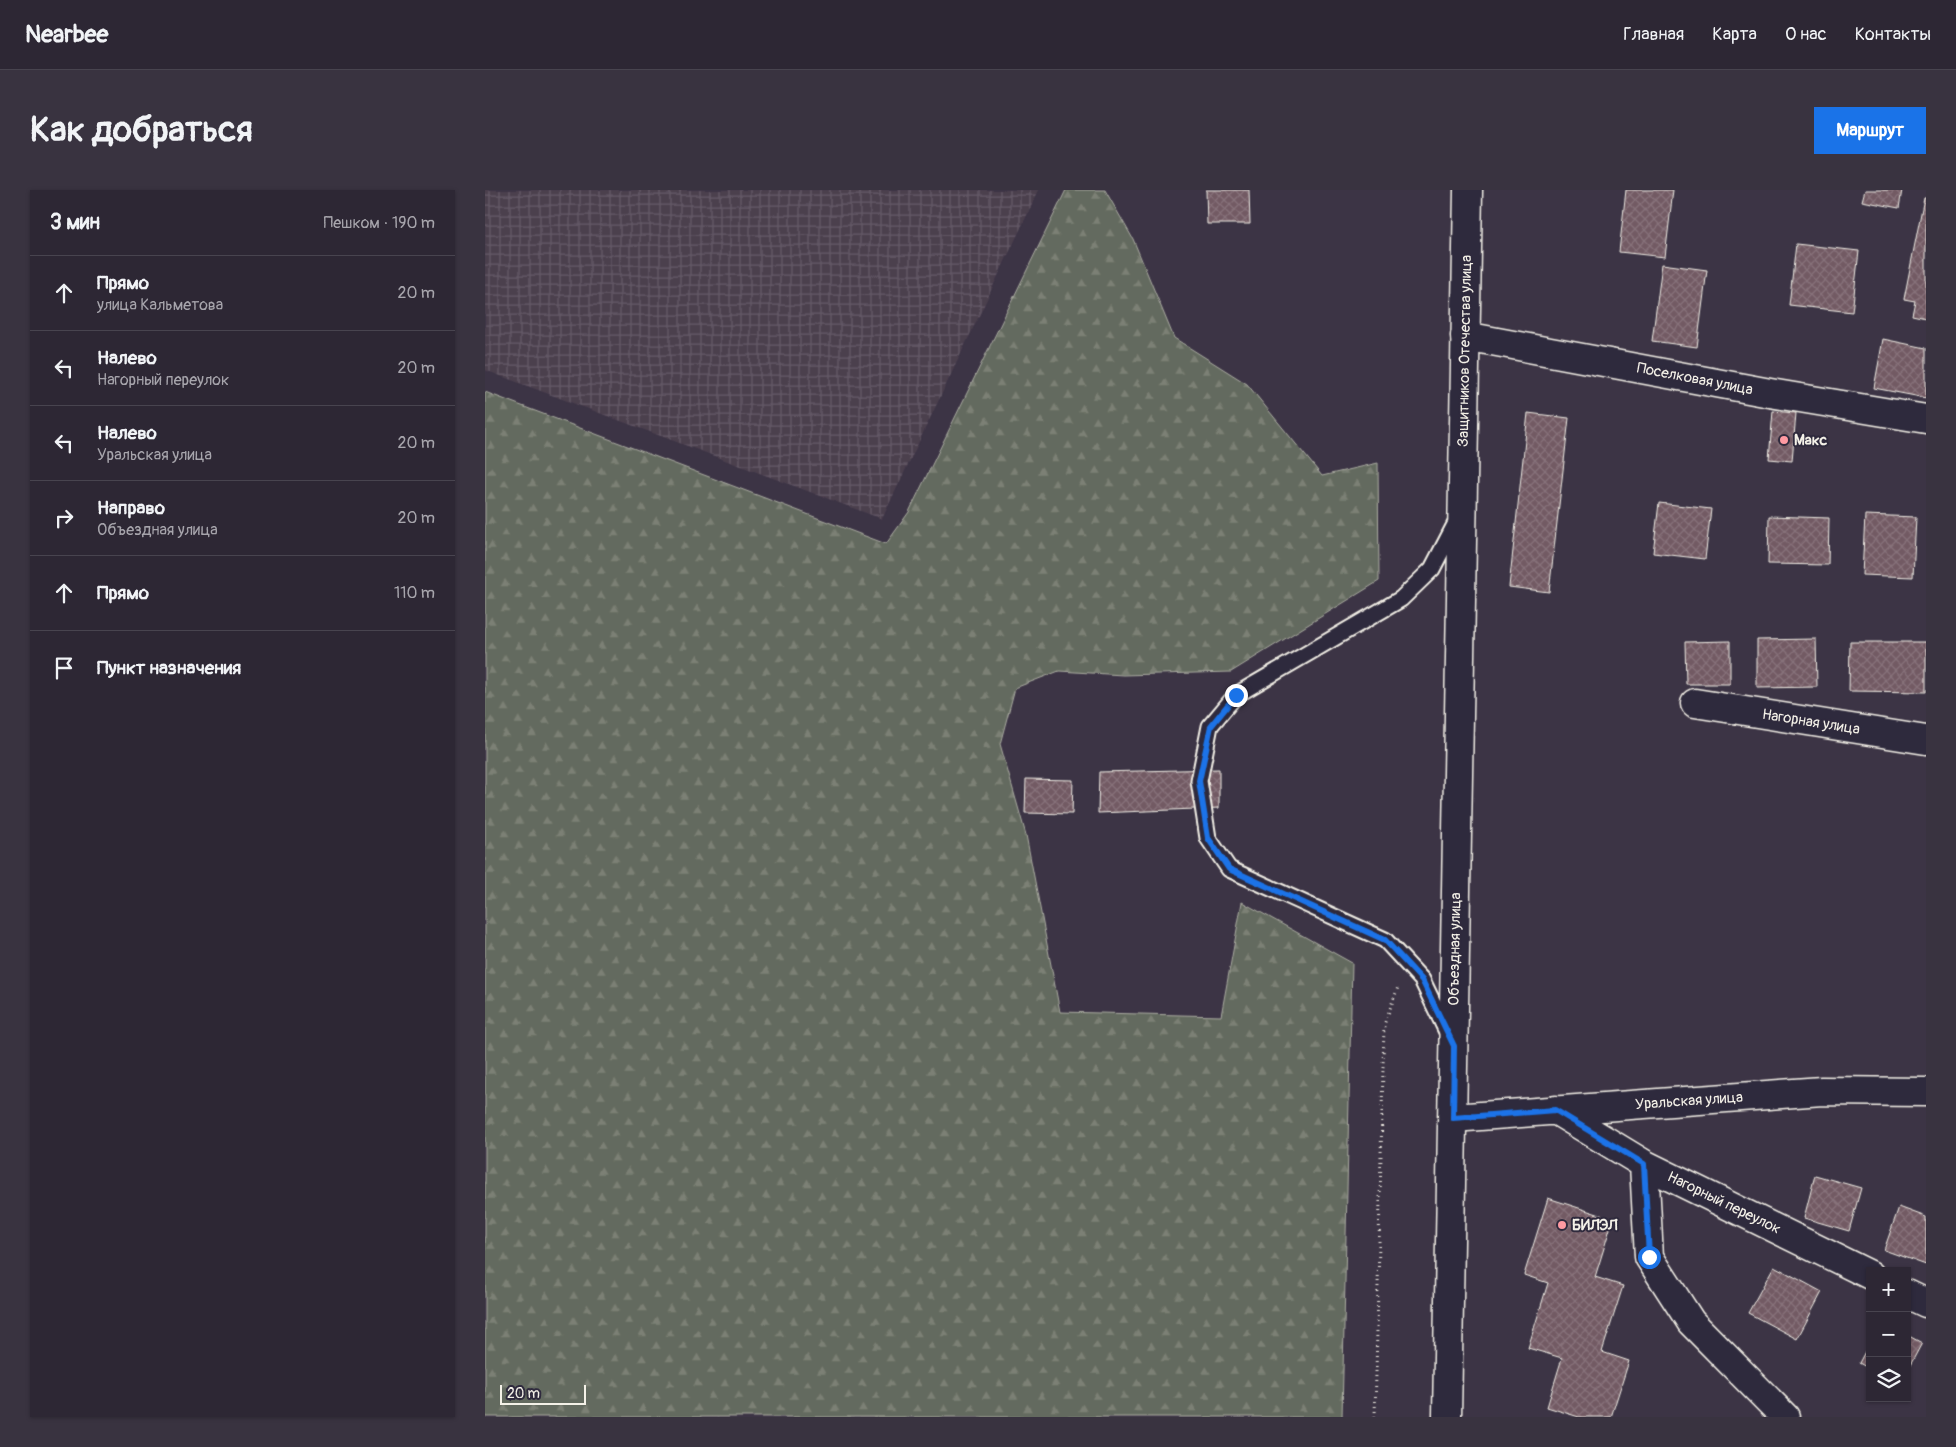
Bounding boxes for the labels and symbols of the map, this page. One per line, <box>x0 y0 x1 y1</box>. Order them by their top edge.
street label: Защитников Отечества улица <box>1454 255 1476 447</box>
street label: Поселковая улица <box>1635 358 1755 400</box>
place label: Макс <box>1794 431 1828 450</box>
marker: Макс <box>1778 434 1790 446</box>
route end <box>1225 684 1248 707</box>
street label: Нагорная улица <box>1761 705 1861 739</box>
street label: Объездная улица <box>1445 892 1465 1006</box>
street label: Уральская улица <box>1635 1088 1743 1114</box>
street label: Нагорный переулок <box>1664 1167 1784 1239</box>
place label: БИЛЭЛ <box>1572 1216 1618 1235</box>
marker: БИЛЭЛ <box>1556 1219 1568 1231</box>
route start <box>1638 1246 1661 1269</box>
scale bar <box>500 1382 586 1405</box>

